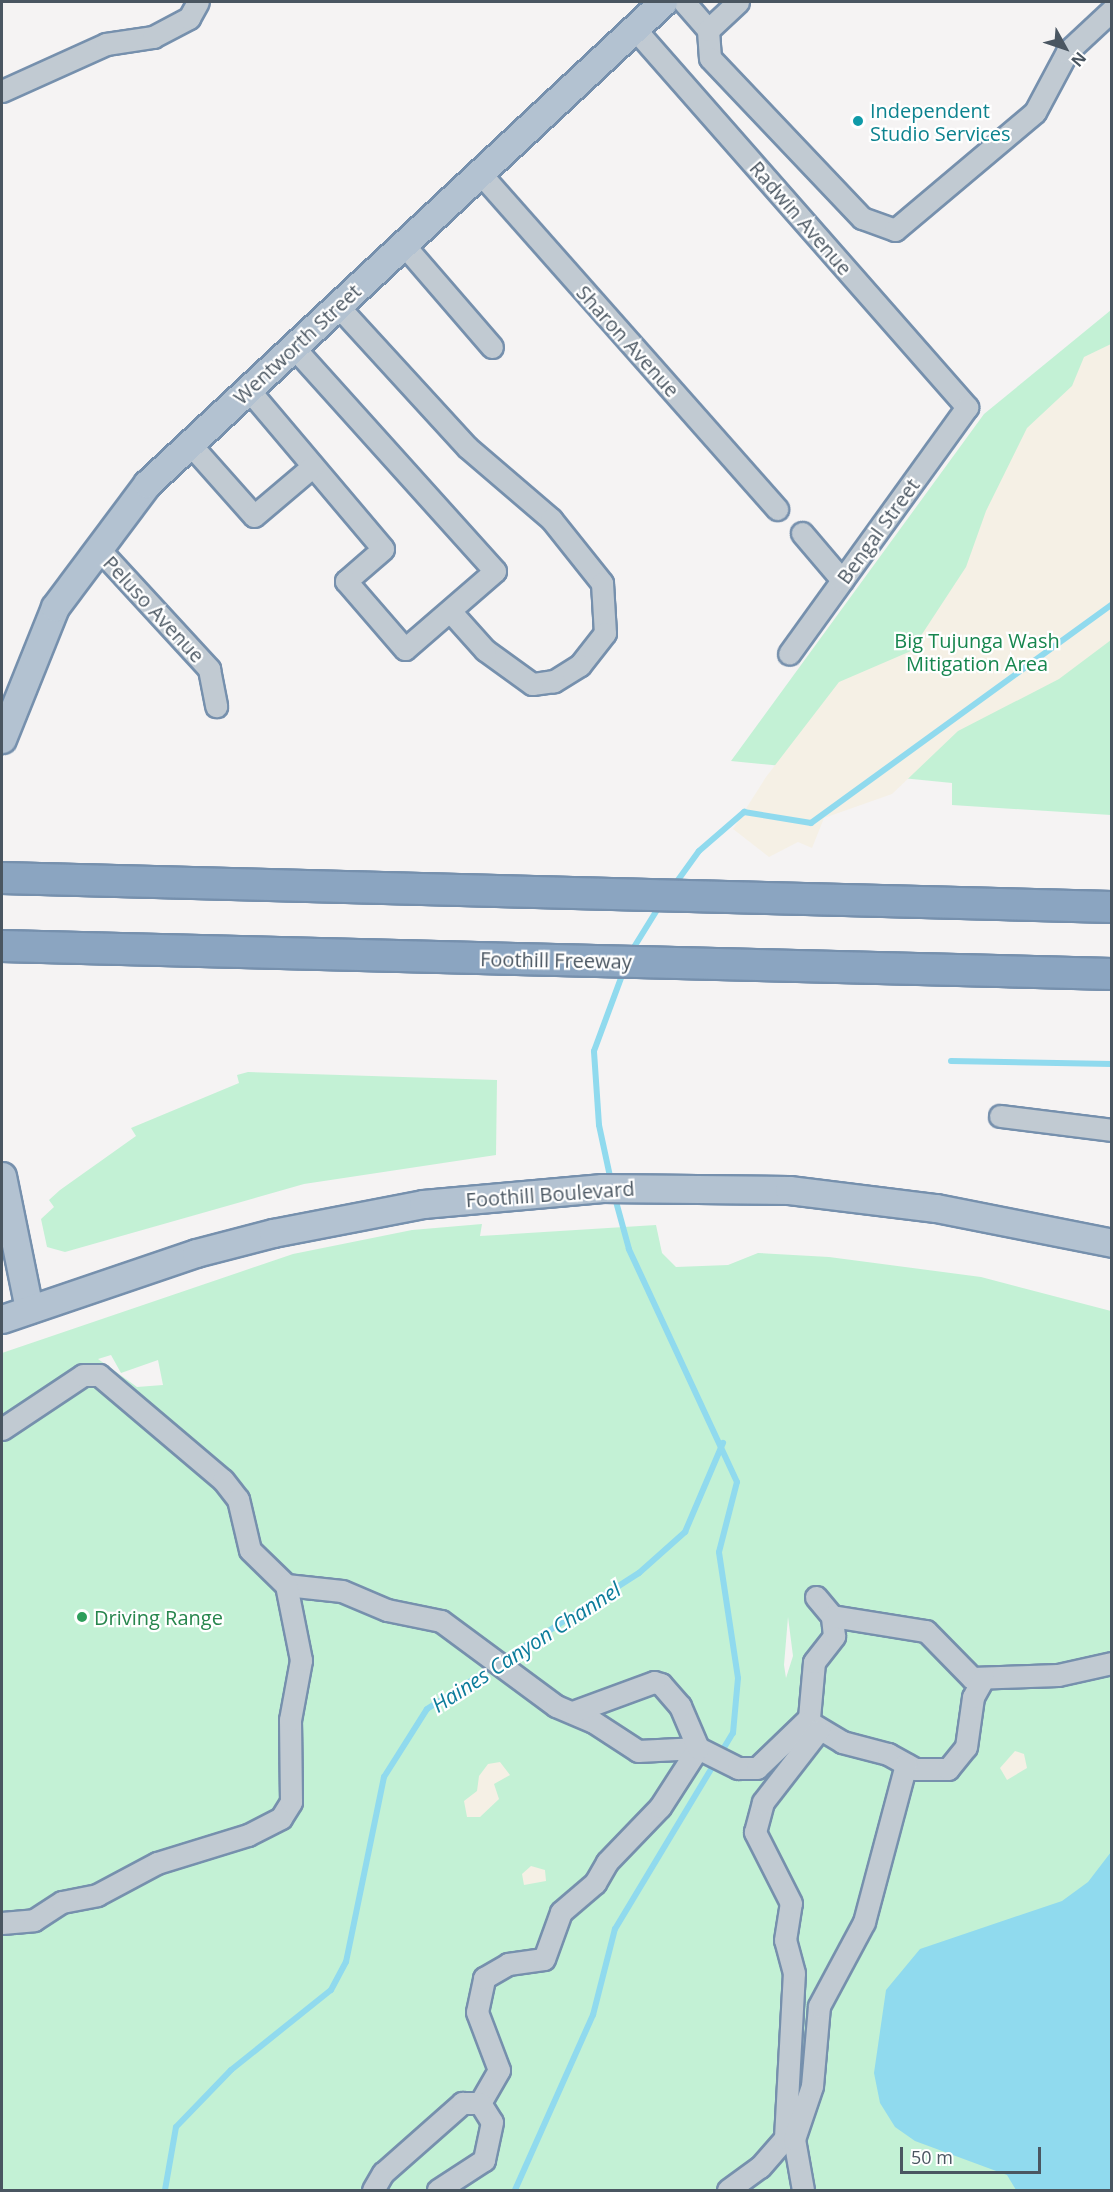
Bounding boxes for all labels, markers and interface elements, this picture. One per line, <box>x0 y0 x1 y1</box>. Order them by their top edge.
north arrow <box>1035 18 1095 78</box>
text: N <box>1066 48 1091 72</box>
place label: Independent Studio Services <box>870 98 1011 145</box>
marker: Independent Studio Services <box>851 114 865 128</box>
street label: Radwin Avenue <box>745 156 857 280</box>
street label: Wentworth Street <box>228 279 366 409</box>
street label: Sharon Avenue <box>572 280 684 402</box>
street label: Bengal Street <box>832 474 924 588</box>
street label: Peluso Avenue <box>99 551 209 667</box>
park label: Big Tujunga Wash Mitigation Area <box>894 628 1060 675</box>
street label: Foothill Freeway <box>480 947 632 973</box>
street label: Foothill Boulevard <box>465 1176 635 1212</box>
water label: Haines Canyon Channel <box>427 1576 625 1718</box>
place label: Driving Range <box>94 1605 223 1629</box>
marker: Driving Range <box>75 1610 89 1624</box>
scale bar <box>903 2135 1044 2173</box>
text: 50 m <box>911 2145 953 2169</box>

